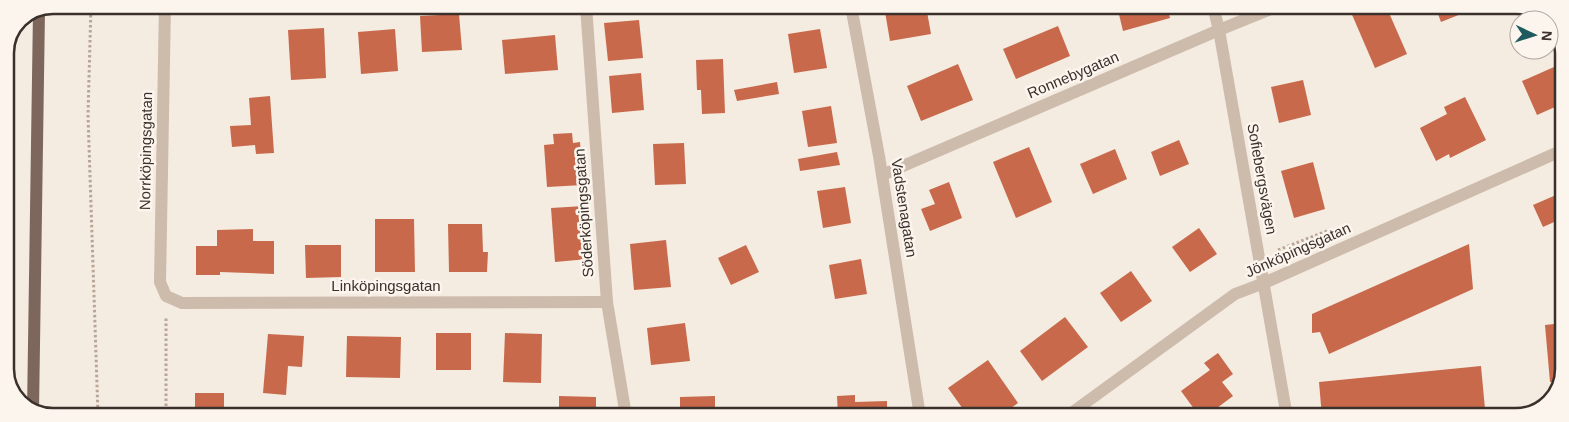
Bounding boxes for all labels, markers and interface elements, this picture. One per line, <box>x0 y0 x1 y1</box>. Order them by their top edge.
north arrow <box>1509 10 1559 60</box>
text: N <box>1539 30 1555 42</box>
street label: Ronnebygatan <box>1025 48 1121 101</box>
street label: Norrköpingsgatan <box>136 92 155 210</box>
street label: Sofiebergsvägen <box>1244 122 1281 236</box>
street label: Söderköpingsgatan <box>571 148 596 278</box>
street label: Vadstenagatan <box>888 157 921 259</box>
street label: Jönköpingsgatan <box>1243 219 1353 280</box>
street label: Linköpingsgatan <box>331 277 441 294</box>

